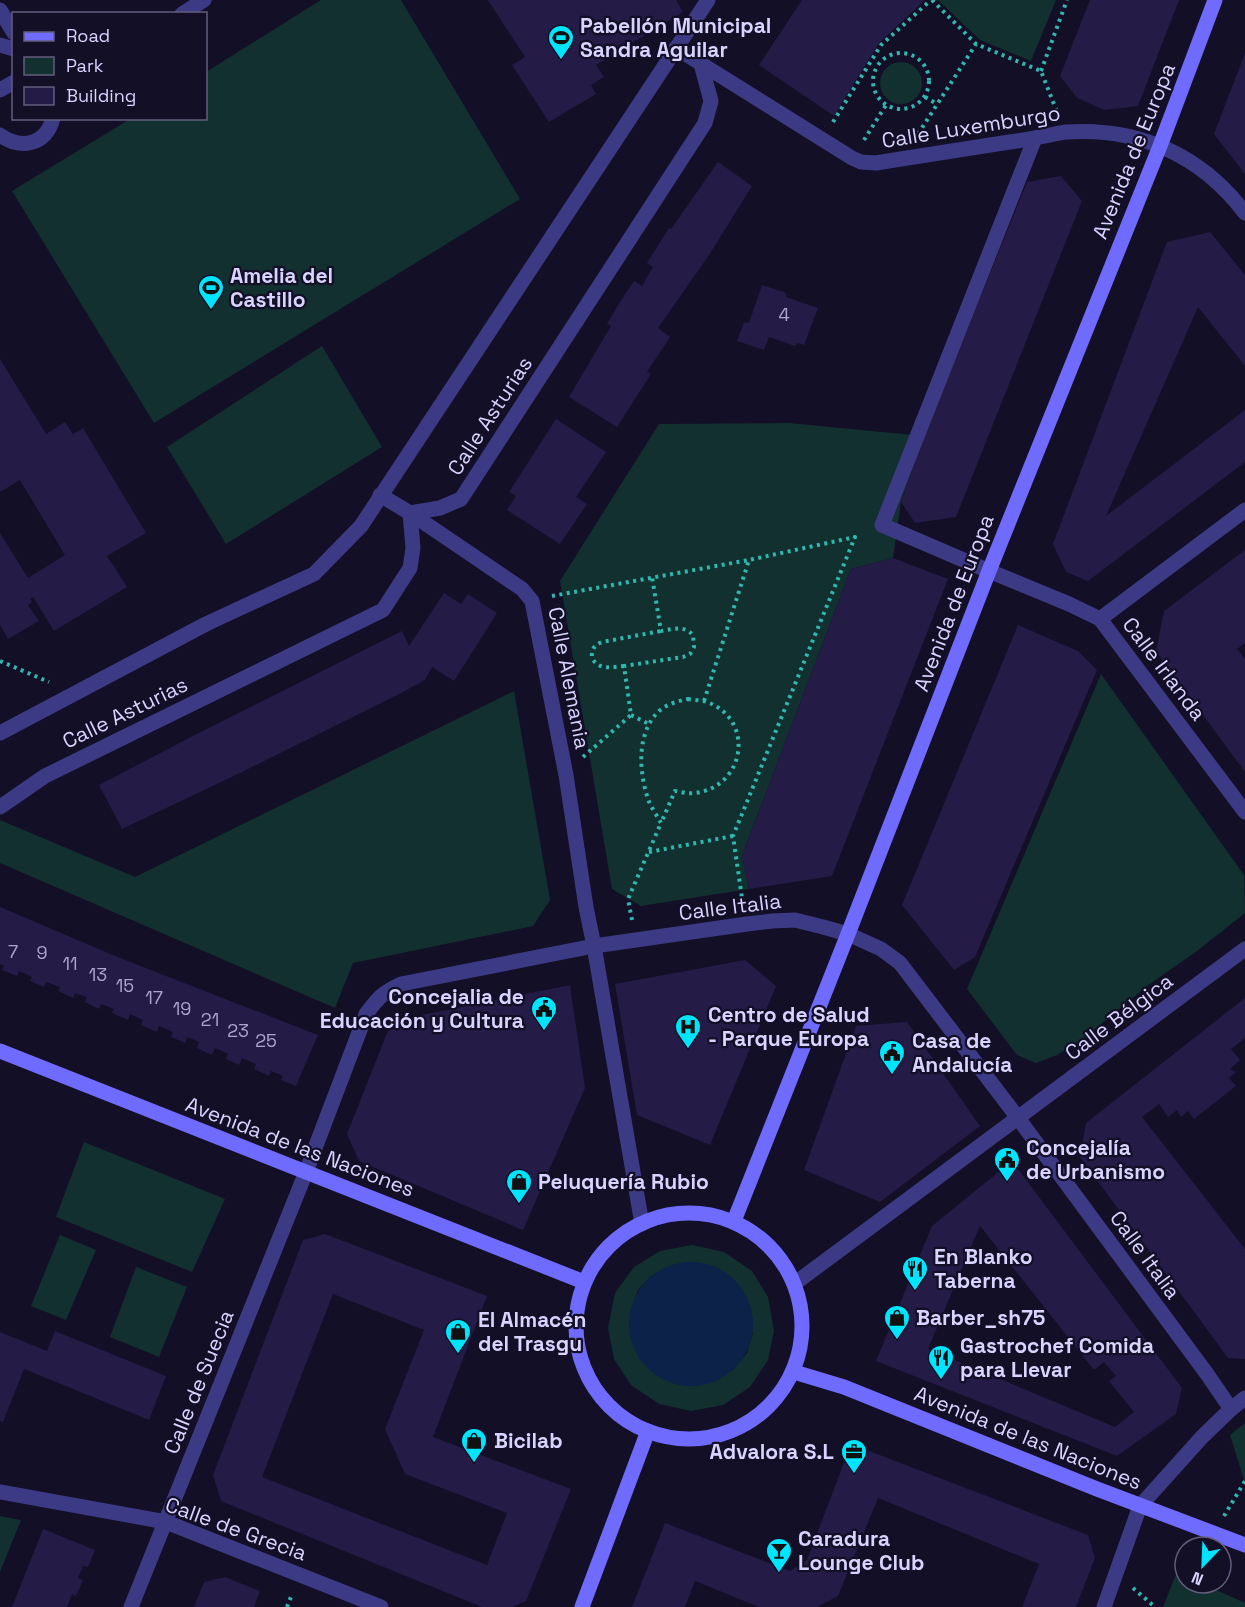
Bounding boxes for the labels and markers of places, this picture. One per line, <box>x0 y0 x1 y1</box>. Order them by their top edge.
place label: Pabellón Municipal Sandra Aguilar <box>580 12 771 63</box>
sports icon: Pabellón Municipal Sandra Aguilar <box>546 23 576 61</box>
place label: Amelia del Castillo <box>230 262 333 313</box>
sports icon: Amelia del Castillo <box>196 273 226 311</box>
place label: Concejalia de Educación y Cultura <box>320 983 524 1034</box>
public building icon: Concejalia de Educación y Cultura <box>529 994 559 1032</box>
place label: Centro de Salud - Parque Europa <box>708 1001 870 1052</box>
hospital icon: Centro de Salud - Parque Europa <box>673 1012 703 1050</box>
place label: Casa de Andalucía <box>912 1027 1012 1078</box>
public building icon: Casa de Andalucía <box>877 1038 907 1076</box>
place label: Concejalía de Urbanismo <box>1026 1134 1165 1185</box>
public building icon: Concejalía de Urbanismo <box>992 1145 1022 1183</box>
shop icon: Peluquería Rubio <box>504 1167 534 1205</box>
place label: Peluquería Rubio <box>538 1168 709 1195</box>
place label: En Blanko Taberna <box>934 1243 1033 1294</box>
restaurant icon: En Blanko Taberna <box>900 1254 930 1292</box>
shop icon: Barber_sh75 <box>882 1303 912 1341</box>
place label: Barber_sh75 <box>916 1304 1045 1331</box>
place label: El Almacén del Trasgu <box>478 1306 586 1357</box>
shop icon: El Almacén del Trasgu <box>443 1317 473 1355</box>
place label: Gastrochef Comida para Llevar <box>960 1332 1154 1383</box>
restaurant icon: Gastrochef Comida para Llevar <box>926 1343 956 1381</box>
shop icon: Bicilab <box>459 1426 489 1464</box>
place label: Bicilab <box>494 1427 563 1454</box>
office icon: Advalora S.L <box>839 1437 869 1475</box>
place label: Advalora S.L <box>710 1438 834 1465</box>
place label: Caradura Lounge Club <box>798 1525 924 1576</box>
bar icon: Caradura Lounge Club <box>764 1536 794 1574</box>

